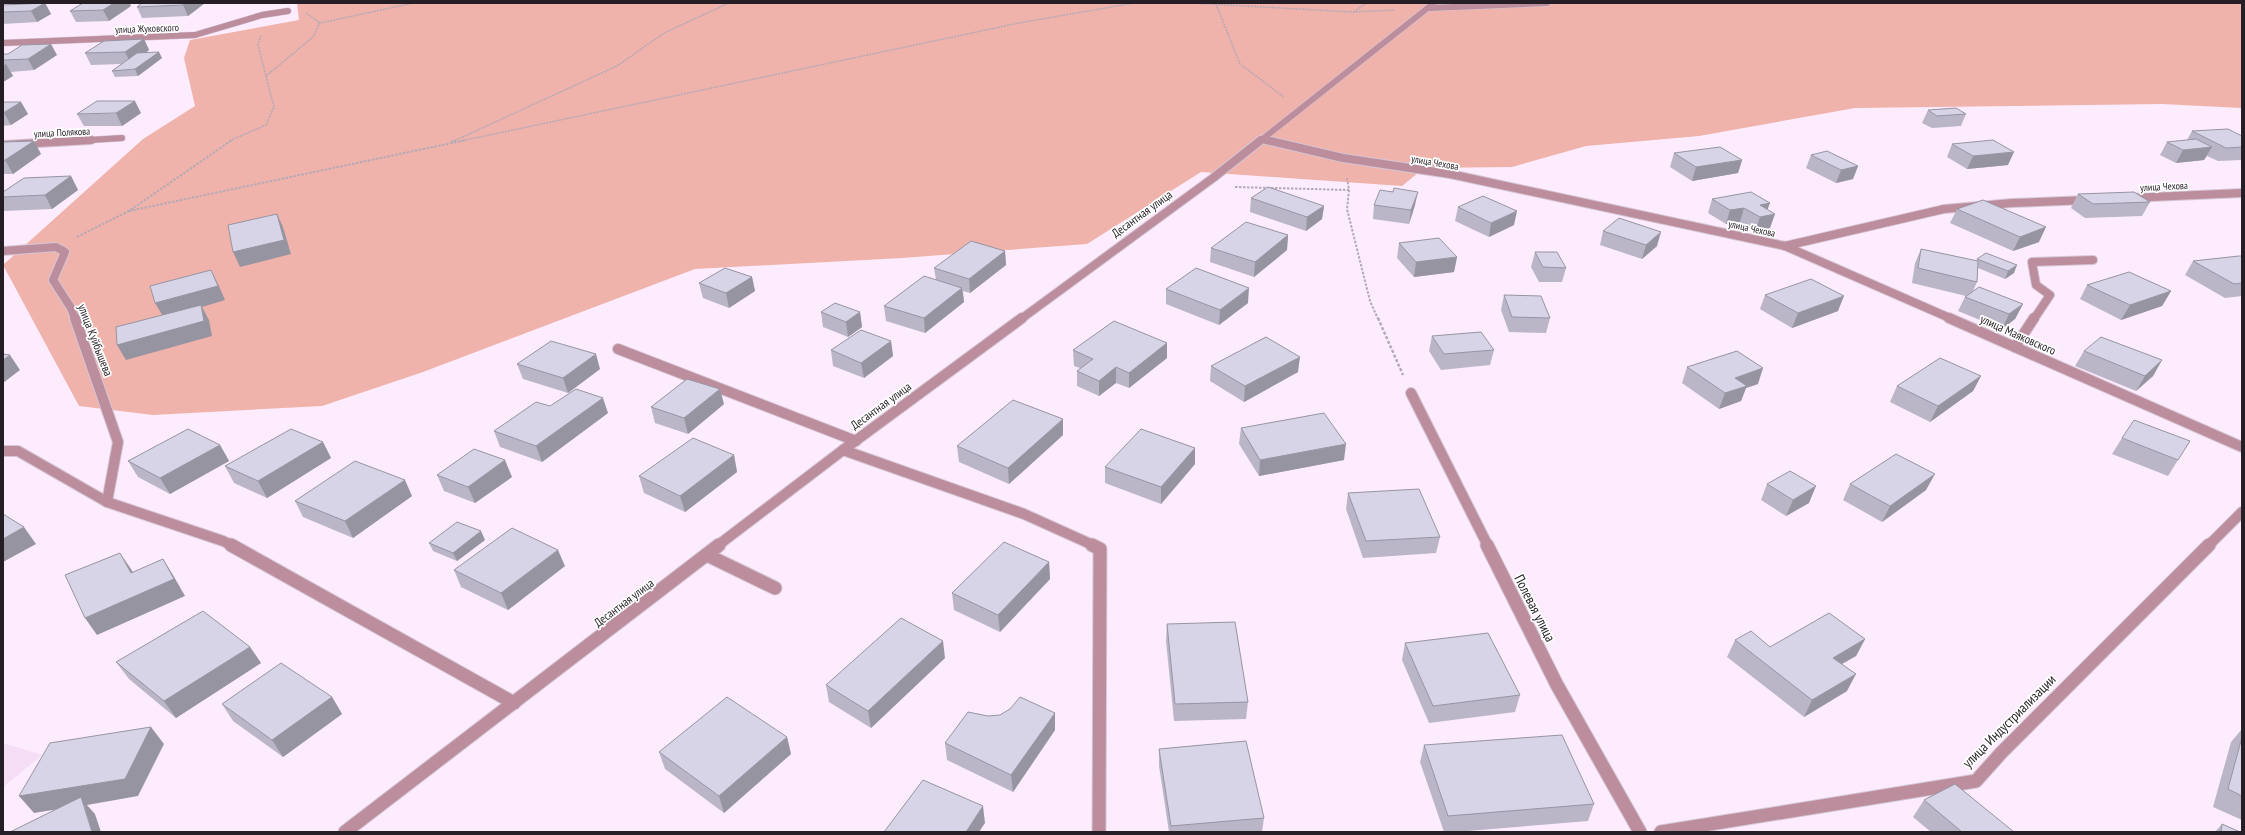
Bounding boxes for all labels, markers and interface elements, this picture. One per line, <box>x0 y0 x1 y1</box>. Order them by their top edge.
street label: улица Жуковского <box>115 21 179 36</box>
street label: улица Полякова <box>34 125 90 140</box>
street label: улица Чехова <box>1410 152 1460 173</box>
street label: улица Чехова <box>2140 179 2188 194</box>
street label: Десантная улица <box>1109 187 1175 241</box>
street label: улица Чехова <box>1727 217 1777 240</box>
street label: улица Куйбышева <box>75 302 116 378</box>
street label: улица Маяковского <box>1978 311 2058 358</box>
street label: Десантная улица <box>848 379 914 433</box>
street label: Полевая улица <box>1510 571 1560 645</box>
street label: Десантная улица <box>591 575 657 630</box>
street label: улица Индустриализации <box>1959 671 2059 771</box>

